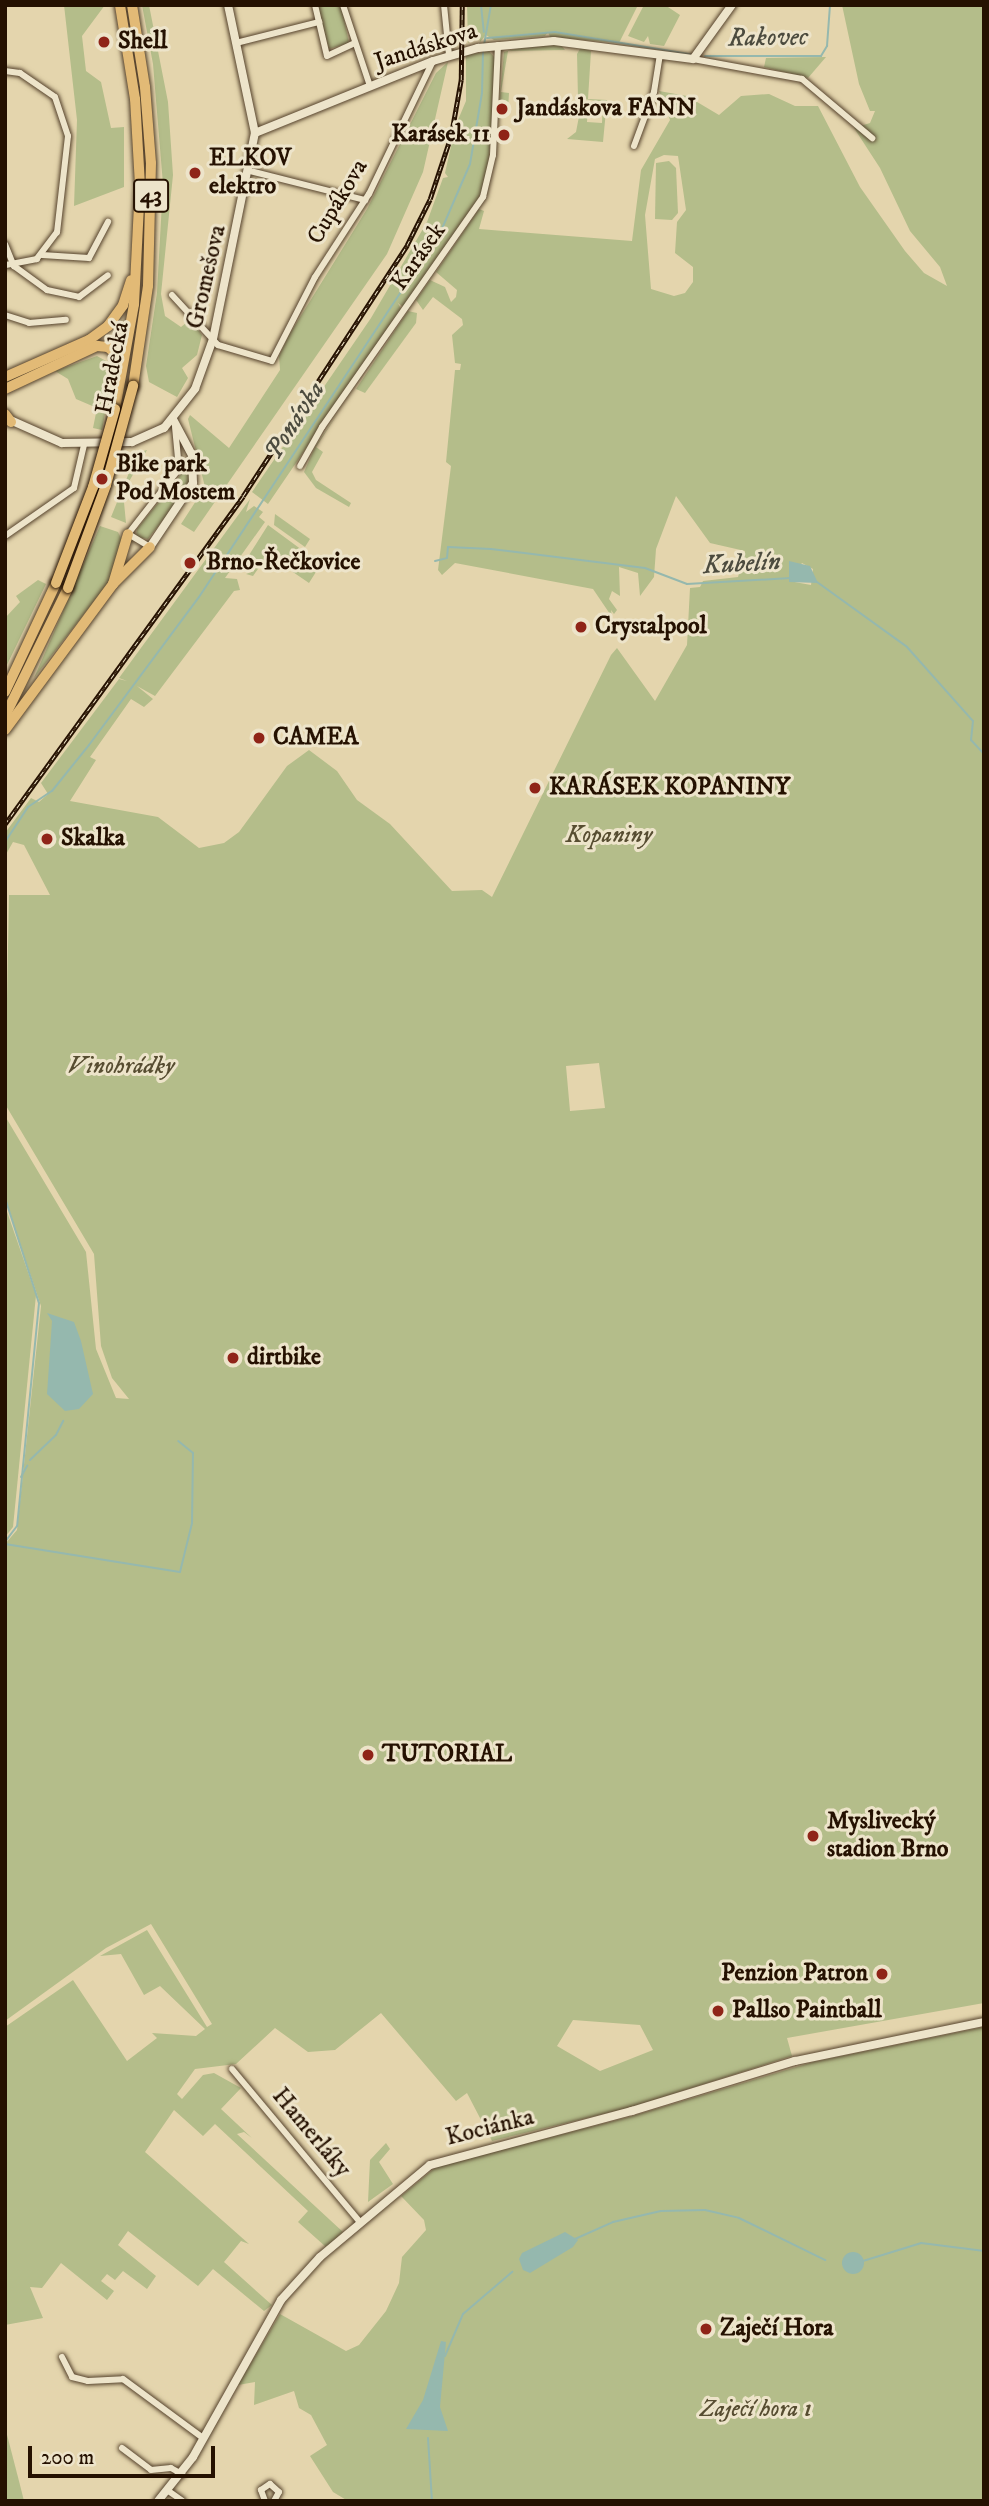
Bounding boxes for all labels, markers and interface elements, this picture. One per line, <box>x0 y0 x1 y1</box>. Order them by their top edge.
street label: Jandáskova <box>371 17 481 77</box>
water label: Rakovec <box>728 22 808 54</box>
place label: Shell <box>118 28 167 56</box>
marker: Shell <box>96 34 112 50</box>
place label: Jandáskova FANN <box>516 95 696 123</box>
marker: Jandáskova FANN <box>494 101 510 117</box>
place label: Karásek 11 <box>391 121 490 149</box>
marker: Karásek 11 <box>496 127 512 143</box>
place label: ELKOV elektro <box>209 145 291 201</box>
street label: Cupákova <box>301 154 375 250</box>
marker: ELKOV elektro <box>187 165 203 181</box>
road number: 43 <box>132 176 170 216</box>
street label: Karásek <box>385 218 453 296</box>
street label: Gromešova <box>181 222 233 332</box>
street label: Hradecká <box>90 319 136 417</box>
water label: Ponávka <box>258 376 332 466</box>
place label: Bike park Pod Mostem <box>116 451 235 507</box>
marker: Bike park Pod Mostem <box>94 471 110 487</box>
water label: Kubelín <box>702 546 782 582</box>
place label: Brno-Řečkovice <box>206 549 360 577</box>
marker: Brno-Řečkovice <box>180 553 200 573</box>
place label: Crystalpool <box>595 613 707 641</box>
marker: Crystalpool <box>573 619 589 635</box>
place label: CAMEA <box>273 724 358 752</box>
marker: CAMEA <box>251 730 267 746</box>
place label: KARÁSEK KOPANINY <box>549 774 790 802</box>
marker: KARÁSEK KOPANINY <box>527 780 543 796</box>
park label: Kopaniny <box>566 822 652 850</box>
place label: Skalka <box>61 825 125 853</box>
marker: Skalka <box>39 831 55 847</box>
park label: Vinohrádky <box>68 1053 174 1081</box>
place label: dirtbike <box>247 1344 321 1372</box>
marker: dirtbike <box>225 1350 241 1366</box>
place label: TUTORIAL <box>382 1741 512 1769</box>
marker: TUTORIAL <box>360 1747 376 1763</box>
place label: Myslivecký stadion Brno <box>827 1808 949 1864</box>
marker: Myslivecký stadion Brno <box>805 1828 821 1844</box>
place label: Penzion Patron <box>721 1960 868 1988</box>
marker: Penzion Patron <box>874 1966 890 1982</box>
place label: Pallso Paintball <box>732 1997 882 2025</box>
marker: Pallso Paintball <box>710 2003 726 2019</box>
street label: Hamerláky <box>265 2082 357 2184</box>
street label: Kociánka <box>443 2103 537 2153</box>
place label: Zaječí Hora <box>720 2315 833 2343</box>
marker: Zaječí Hora <box>698 2321 714 2337</box>
park label: Zaječí hora 1 <box>700 2396 812 2424</box>
scale bar <box>32 2432 219 2476</box>
text: 200 m <box>41 2445 94 2471</box>

